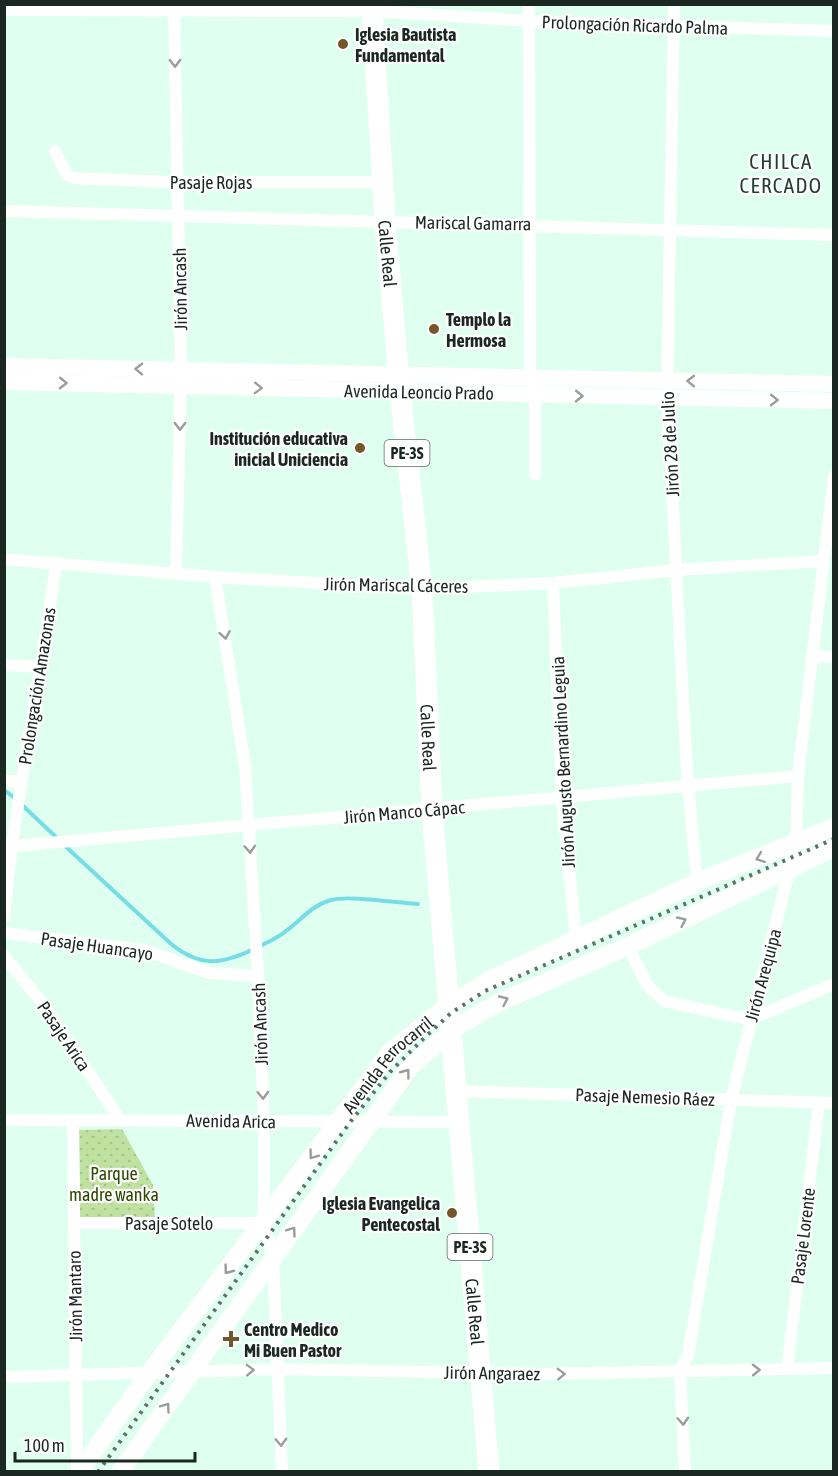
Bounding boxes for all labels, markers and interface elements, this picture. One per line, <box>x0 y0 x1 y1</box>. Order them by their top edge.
street label: Prolongación Ricardo Palma <box>541 11 729 39</box>
place label: Iglesia Bautista Fundamental <box>355 24 456 66</box>
marker: Iglesia Bautista Fundamental <box>336 37 350 51</box>
one-way arrow <box>169 58 182 67</box>
district label: CHILCA CERCADO <box>740 149 822 197</box>
street label: Pasaje Rojas <box>170 172 252 193</box>
street label: Mariscal Gamarra <box>415 211 531 235</box>
street label: Calle Real <box>374 219 401 288</box>
street label: Jirón Ancash <box>169 248 191 330</box>
place label: Templo la Hermosa <box>446 309 511 351</box>
marker: Templo la Hermosa <box>427 322 441 336</box>
one-way arrow <box>135 362 144 375</box>
one-way arrow <box>687 375 696 388</box>
one-way arrow <box>58 377 67 389</box>
street label: Avenida Leoncio Prado <box>344 380 494 404</box>
one-way arrow <box>253 381 262 394</box>
one-way arrow <box>574 389 583 402</box>
street label: Jirón 28 de Julio <box>657 391 683 497</box>
one-way arrow <box>769 394 778 406</box>
one-way arrow <box>174 421 186 430</box>
place label: Institución educativa inicial Uniciencia <box>209 428 348 470</box>
road number: PE-3S <box>384 440 430 466</box>
marker: Institución educativa inicial Uniciencia <box>353 441 367 455</box>
street label: Jirón Mariscal Cáceres <box>324 573 468 597</box>
street label: Prolongación Amazonas <box>14 606 60 766</box>
one-way arrow <box>218 630 231 640</box>
street label: Jirón Augusto Bernardino Leguia <box>547 656 579 868</box>
street label: Calle Real <box>417 704 441 772</box>
street label: Jirón Manco Cápac <box>342 796 466 828</box>
one-way arrow <box>243 845 256 854</box>
one-way arrow <box>755 850 766 863</box>
one-way arrow <box>675 916 686 928</box>
street label: Jirón Arequipa <box>741 926 785 1024</box>
street label: Pasaje Huancayo <box>39 928 155 964</box>
street label: Jirón Ancash <box>248 982 272 1066</box>
one-way arrow <box>497 996 508 1008</box>
street label: Pasaje Arica <box>33 997 95 1075</box>
street label: Avenida Ferrocarril <box>338 1011 437 1117</box>
one-way arrow <box>399 1069 410 1080</box>
street label: Pasaje Nemesio Ráez <box>575 1084 716 1110</box>
one-way arrow <box>256 1091 269 1100</box>
street label: Avenida Arica <box>186 1110 276 1132</box>
one-way arrow <box>310 1149 321 1160</box>
park label: Parque madre wanka <box>69 1163 159 1205</box>
street label: Pasaje Lorente <box>787 1187 819 1285</box>
place label: Iglesia Evangelica Pentecostal <box>322 1193 440 1235</box>
marker: Iglesia Evangelica Pentecostal <box>445 1206 459 1220</box>
street label: Pasaje Sotelo <box>125 1213 213 1234</box>
one-way arrow <box>285 1227 296 1238</box>
road number: PE-3S <box>448 1234 492 1260</box>
street label: Jirón Mantaro <box>64 1250 86 1342</box>
one-way arrow <box>225 1263 236 1274</box>
street label: Calle Real <box>462 1277 489 1346</box>
place label: Centro Medico Mi Buen Pastor <box>244 1319 342 1361</box>
marker: Centro Medico Mi Buen Pastor <box>222 1330 240 1348</box>
street label: Jirón Angaraez <box>444 1362 541 1384</box>
one-way arrow <box>245 1363 254 1376</box>
one-way arrow <box>751 1363 760 1376</box>
one-way arrow <box>556 1367 565 1380</box>
one-way arrow <box>159 1402 170 1413</box>
one-way arrow <box>676 1417 689 1426</box>
scale bar <box>15 1425 195 1463</box>
text: 100 m <box>24 1435 65 1456</box>
one-way arrow <box>275 1438 288 1447</box>

